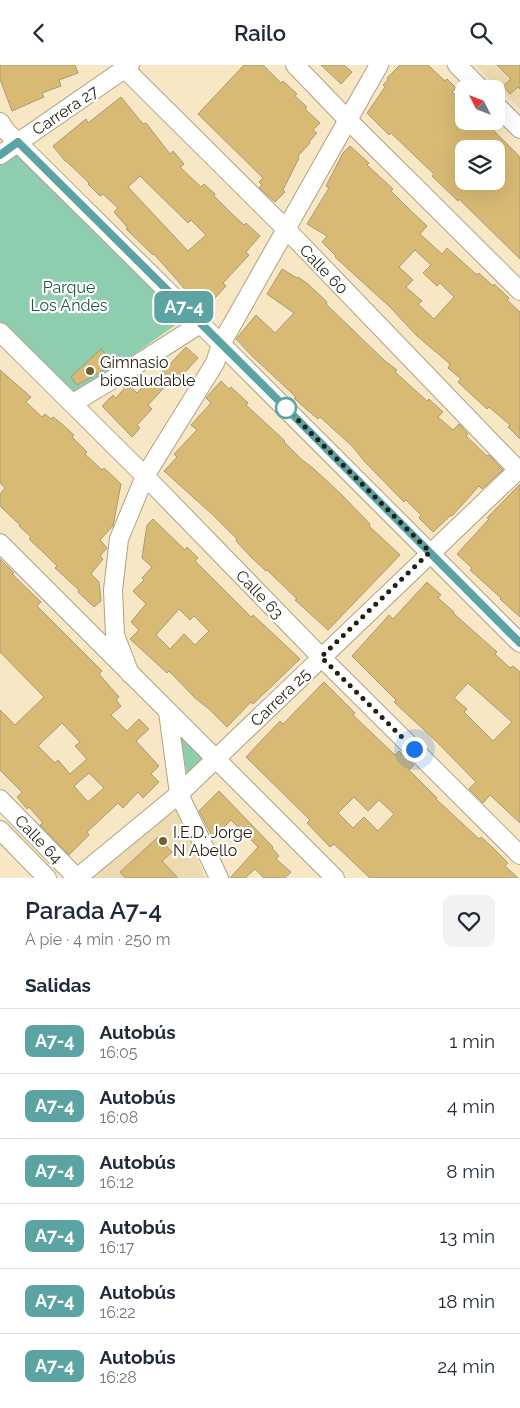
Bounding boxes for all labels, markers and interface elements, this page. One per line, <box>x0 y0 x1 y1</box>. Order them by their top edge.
icon: back <box>25 19 53 47</box>
icon: search <box>467 19 495 47</box>
text: Railo <box>234 20 286 46</box>
north arrow <box>455 80 505 130</box>
map controls <box>455 80 505 190</box>
street label: Carrera 27 <box>29 81 102 139</box>
button: layers <box>455 140 505 190</box>
street label: Calle 60 <box>296 241 352 298</box>
park label: Parque Los Andes <box>30 278 108 315</box>
line badge: A7-4 <box>149 291 219 323</box>
text: A7-4 <box>164 296 204 317</box>
place label: Gimnasio biosaludable <box>100 353 195 390</box>
marker: Gimnasio biosaludable <box>84 365 96 377</box>
unlabelled marker <box>275 397 297 419</box>
street label: Calle 63 <box>232 566 287 623</box>
street label: Carrera 25 <box>247 664 314 730</box>
your location <box>402 737 427 762</box>
street label: Calle 64 <box>11 811 67 868</box>
place label: I.E.D. Jorge N Abello <box>173 823 252 860</box>
marker: I.E.D. Jorge N Abello <box>157 835 169 847</box>
button: heart <box>443 895 495 947</box>
text: Parada A7-4 <box>25 896 162 925</box>
text: A pie · 4 min · 250 m <box>25 930 171 949</box>
text: Salidas <box>25 974 91 996</box>
text: Autobús <box>99 1021 176 1043</box>
text: A7-4 <box>35 1030 74 1051</box>
text: 1 min <box>449 1030 495 1052</box>
text: 16:05 <box>99 1043 138 1062</box>
text: Autobús <box>99 1086 176 1108</box>
text: A7-4 <box>35 1095 74 1116</box>
text: 4 min <box>447 1095 495 1117</box>
text: 16:08 <box>99 1108 138 1127</box>
text: Autobús <box>99 1151 176 1173</box>
text: A7-4 <box>35 1160 74 1181</box>
text: 8 min <box>446 1160 495 1182</box>
text: 16:12 <box>99 1173 134 1192</box>
text: Autobús <box>99 1216 176 1238</box>
text: A7-4 <box>35 1225 74 1246</box>
text: 13 min <box>439 1225 495 1247</box>
text: 16:17 <box>99 1238 134 1257</box>
text: Autobús <box>99 1281 176 1303</box>
text: A7-4 <box>35 1290 74 1311</box>
text: 18 min <box>438 1290 495 1312</box>
text: 16:22 <box>99 1303 136 1322</box>
text: Autobús <box>99 1346 176 1368</box>
text: A7-4 <box>35 1355 74 1376</box>
text: 24 min <box>437 1355 495 1377</box>
text: 16:28 <box>99 1368 137 1387</box>

